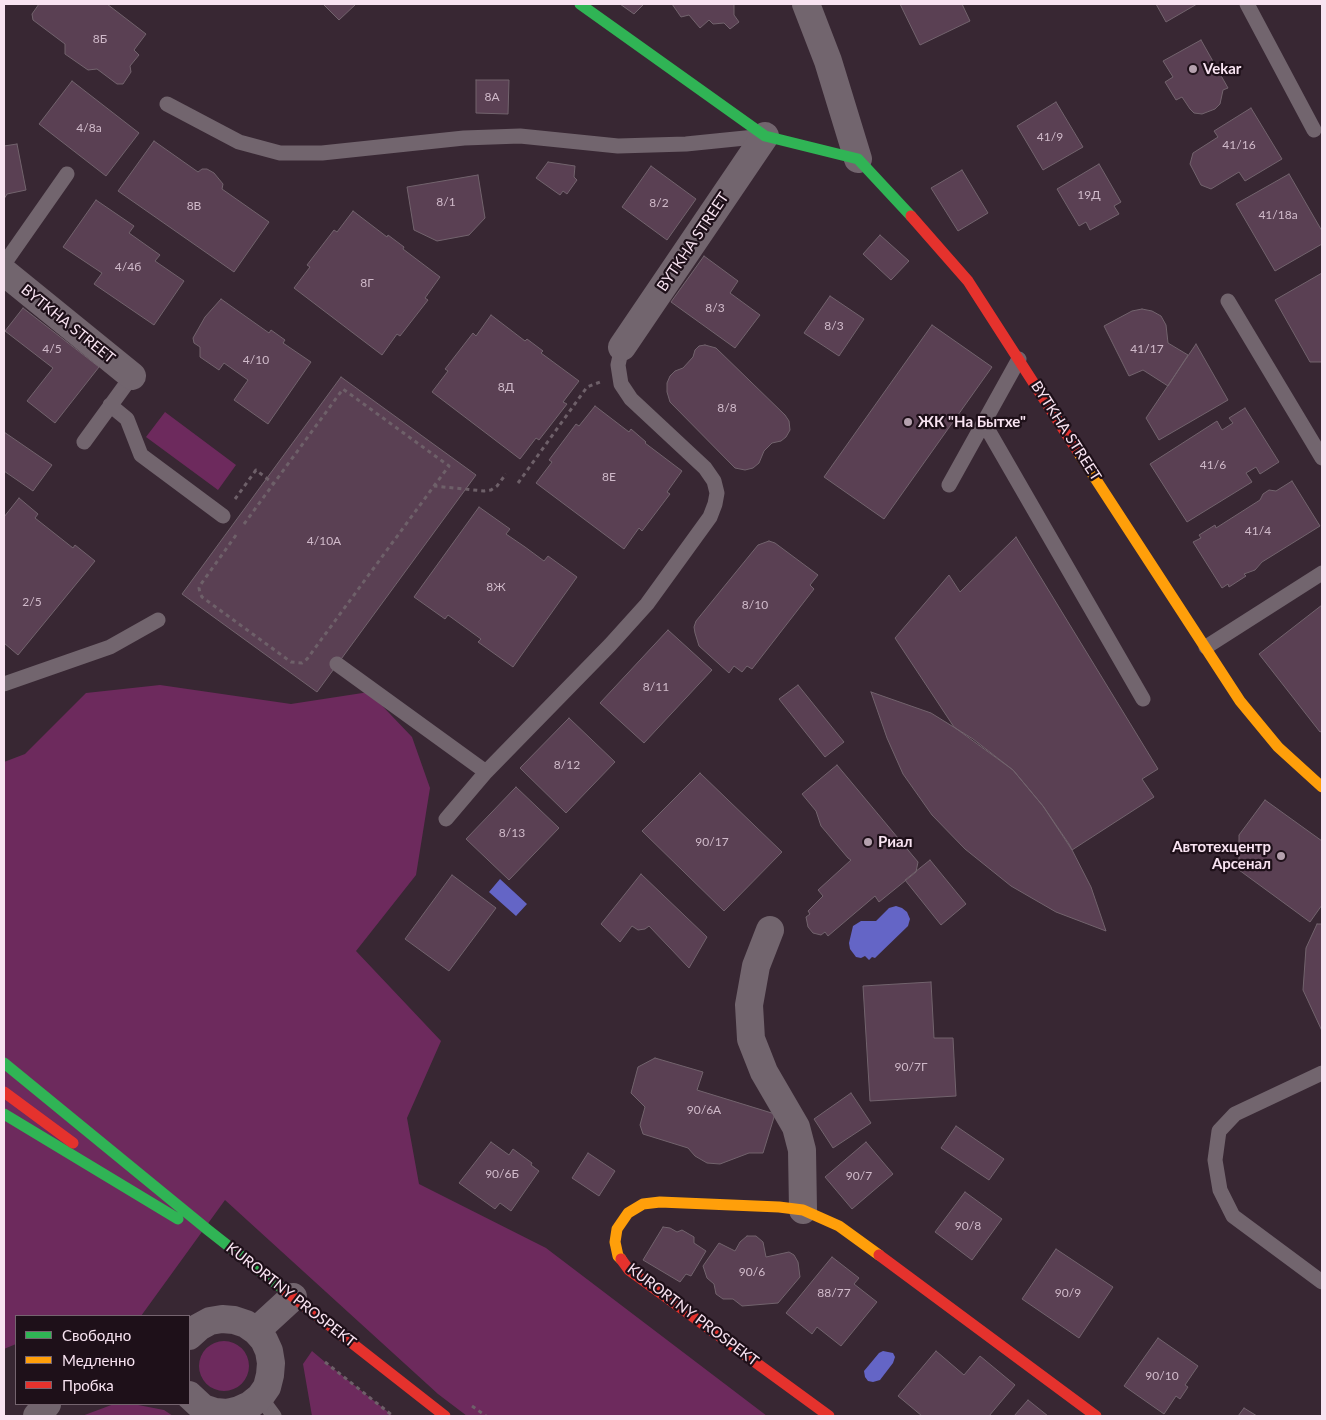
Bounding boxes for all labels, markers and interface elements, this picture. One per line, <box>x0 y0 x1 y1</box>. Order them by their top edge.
house number: 8Б <box>93 32 107 46</box>
place label: Vekar <box>1203 60 1241 78</box>
marker: Vekar <box>1187 63 1199 75</box>
house number: 8А <box>484 90 500 104</box>
house number: 4/8а <box>76 121 102 135</box>
house number: 41/9 <box>1037 130 1063 144</box>
house number: 41/16 <box>1222 138 1256 152</box>
house number: 19Д <box>1077 188 1101 202</box>
street label: BYTKHA STREET <box>653 189 733 295</box>
house number: 8/1 <box>436 195 456 209</box>
house number: 8/2 <box>649 196 669 210</box>
house number: 8В <box>187 199 201 213</box>
house number: 41/18а <box>1258 208 1298 222</box>
house number: 4/4б <box>115 260 141 274</box>
house number: 8Г <box>360 276 374 290</box>
street label: BYTKHA STREET <box>17 281 119 367</box>
house number: 8/3 <box>705 301 725 315</box>
house number: 8/3 <box>824 319 844 333</box>
house number: 4/5 <box>42 342 62 356</box>
house number: 41/17 <box>1130 342 1164 356</box>
house number: 4/10 <box>243 353 269 367</box>
street label: BYTKHA STREET <box>1027 378 1105 484</box>
house number: 8Д <box>498 380 514 394</box>
house number: 8/8 <box>717 401 737 415</box>
place label: ЖК "На Бытхе" <box>918 413 1026 431</box>
marker: ЖК "На Бытхе" <box>902 416 914 428</box>
house number: 41/6 <box>1200 458 1226 472</box>
house number: 8Е <box>602 470 616 484</box>
house number: 41/4 <box>1245 524 1271 538</box>
house number: 4/10А <box>307 534 341 548</box>
house number: 8Ж <box>486 580 506 594</box>
house number: 2/5 <box>22 595 42 609</box>
house number: 8/10 <box>742 598 768 612</box>
house number: 8/11 <box>643 680 669 694</box>
house number: 8/12 <box>554 758 580 772</box>
house number: 8/13 <box>499 826 525 840</box>
place label: Риал <box>878 833 912 851</box>
house number: 90/17 <box>695 835 729 849</box>
marker: Риал <box>862 836 874 848</box>
place label: Автотехцентр Арсенал <box>1172 838 1271 873</box>
marker: Автотехцентр Арсенал <box>1275 850 1287 862</box>
house number: 90/7Г <box>895 1060 927 1074</box>
house number: 90/6А <box>687 1103 721 1117</box>
house number: 90/6Б <box>485 1167 519 1181</box>
house number: 90/7 <box>846 1169 872 1183</box>
house number: 90/8 <box>955 1219 981 1233</box>
street label: KURORTNY PROSPEKT <box>223 1239 359 1351</box>
street label: KURORTNY PROSPEKT <box>624 1260 762 1370</box>
house number: 90/6 <box>739 1265 765 1279</box>
house number: 88/77 <box>817 1286 851 1300</box>
house number: 90/9 <box>1055 1286 1081 1300</box>
legend <box>15 1315 190 1405</box>
text: Свободно <box>62 1326 131 1344</box>
text: Медленно <box>62 1351 135 1369</box>
house number: 90/10 <box>1145 1369 1179 1383</box>
text: Пробка <box>62 1376 114 1394</box>

